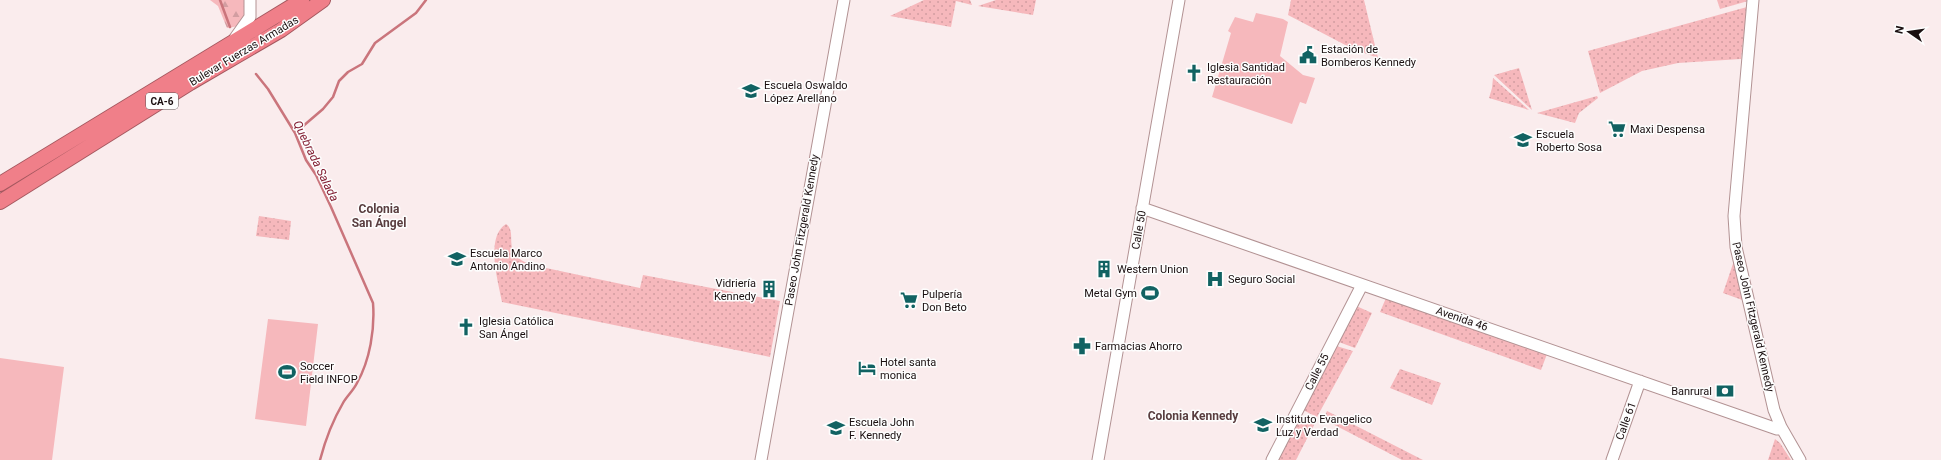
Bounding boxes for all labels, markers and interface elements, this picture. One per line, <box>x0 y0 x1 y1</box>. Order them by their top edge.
north arrow <box>1889 12 1929 52</box>
street label: Bulevar Fuerzas Armadas <box>187 13 301 89</box>
text: N <box>1893 24 1907 35</box>
place label: Estación de Bomberos Kennedy <box>1321 43 1417 69</box>
public building icon: Estación de Bomberos Kennedy <box>1298 45 1318 65</box>
place label: Iglesia Santidad Restauración <box>1207 61 1285 87</box>
church icon: Iglesia Santidad Restauración <box>1184 63 1204 83</box>
place label: Escuela Oswaldo López Arellano <box>764 79 848 105</box>
school or university icon: Escuela Oswaldo López Arellano <box>741 81 761 101</box>
road number: CA-6 <box>146 93 178 109</box>
water label: Quebrada Salada <box>290 118 342 204</box>
supermarket icon: Maxi Despensa <box>1607 119 1627 139</box>
place label: Maxi Despensa <box>1630 123 1705 136</box>
place label: Escuela Roberto Sosa <box>1536 128 1602 154</box>
school or university icon: Escuela Roberto Sosa <box>1513 130 1533 150</box>
street label: Paseo John Fitzgerald Kennedy <box>782 153 822 307</box>
district label: Colonia San Ángel <box>352 202 406 230</box>
street label: Calle 50 <box>1129 209 1149 251</box>
street label: Paseo John Fitzgerald Kennedy <box>1729 241 1777 394</box>
place label: Escuela Marco Antonio Andino <box>470 247 545 273</box>
school or university icon: Escuela Marco Antonio Andino <box>447 249 467 269</box>
building icon: Western Union <box>1094 259 1114 279</box>
place label: Western Union <box>1117 263 1188 276</box>
hospital icon: Seguro Social <box>1205 269 1225 289</box>
place label: Seguro Social <box>1228 273 1295 286</box>
place label: Vidriería Kennedy <box>714 277 757 303</box>
building icon: Vidriería Kennedy <box>759 279 779 299</box>
sports icon: Metal Gym <box>1140 283 1160 303</box>
place label: Metal Gym <box>1084 287 1137 300</box>
place label: Pulpería Don Beto <box>922 288 967 314</box>
supermarket icon: Pulpería Don Beto <box>899 290 919 310</box>
street label: Avenida 46 <box>1434 304 1490 334</box>
place label: Iglesia Católica San Ángel <box>479 315 554 341</box>
church icon: Iglesia Católica San Ángel <box>456 317 476 337</box>
pharmacy icon: Farmacias Ahorro <box>1072 336 1092 356</box>
place label: Farmacias Ahorro <box>1095 340 1182 353</box>
street label: Calle 55 <box>1302 351 1332 393</box>
place label: Hotel santa monica <box>880 356 936 382</box>
hotel icon: Hotel santa monica <box>857 358 877 378</box>
place label: Soccer Field INFOP <box>300 360 358 386</box>
sports icon: Soccer Field INFOP <box>277 362 297 382</box>
bank icon: Banrural <box>1715 381 1735 401</box>
place label: Banrural <box>1671 385 1712 398</box>
street label: Calle 61 <box>1613 400 1639 442</box>
district label: Colonia Kennedy <box>1148 409 1239 423</box>
place label: Instituto Evangelico Luz y Verdad <box>1276 413 1372 439</box>
school or university icon: Instituto Evangelico Luz y Verdad <box>1253 415 1273 435</box>
place label: Escuela John F. Kennedy <box>849 416 914 442</box>
school or university icon: Escuela John F. Kennedy <box>826 418 846 438</box>

